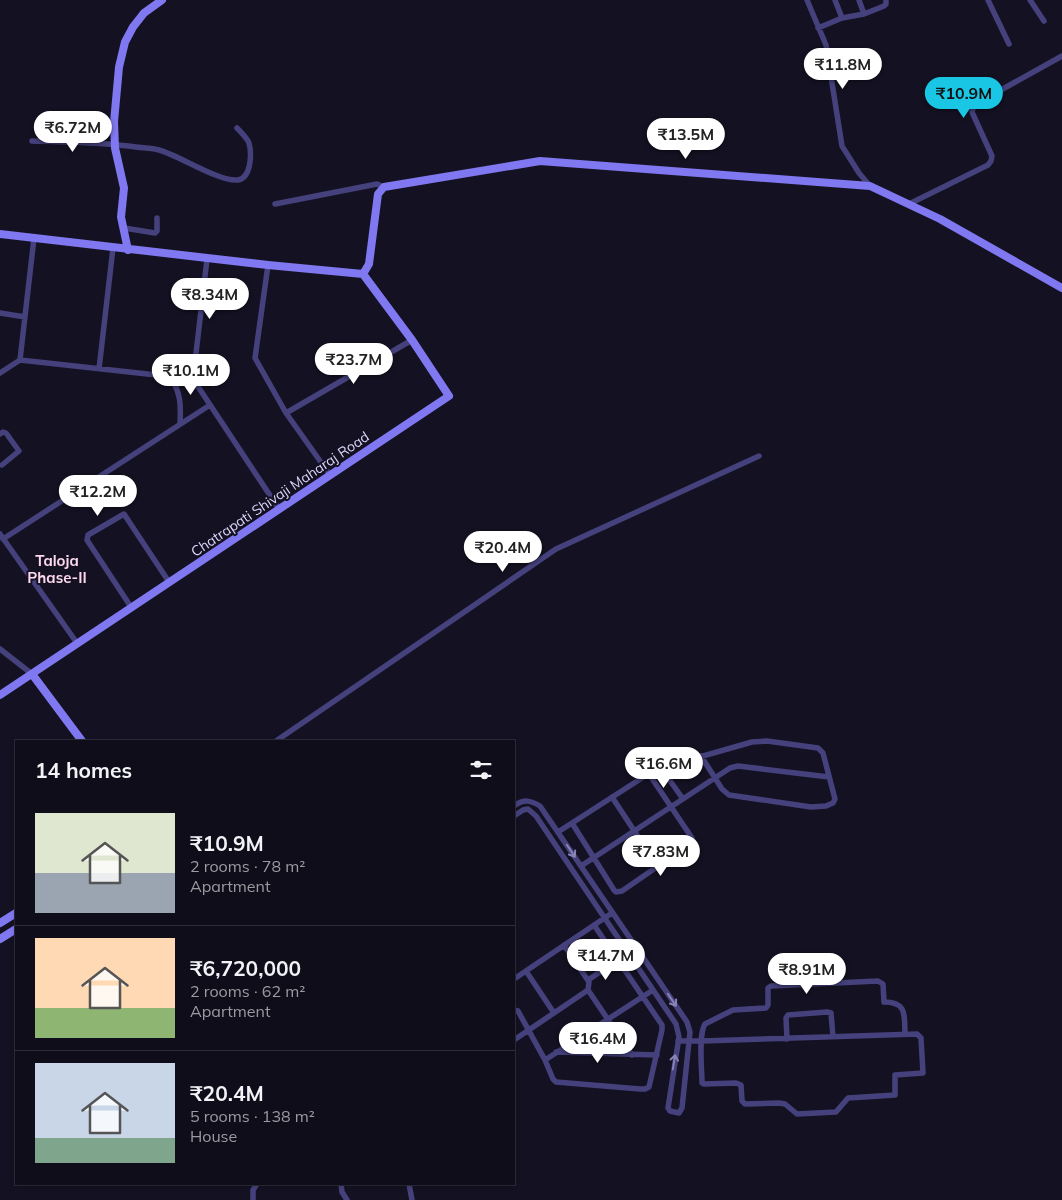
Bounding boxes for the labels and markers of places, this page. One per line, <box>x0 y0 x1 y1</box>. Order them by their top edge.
pin: ₹11.8M <box>802 48 884 90</box>
pin: ₹10.9M <box>923 76 1005 119</box>
pin: ₹6.72M <box>32 110 114 153</box>
pin: ₹13.5M <box>645 118 727 160</box>
pin: ₹8.34M <box>169 278 251 320</box>
pin: ₹23.7M <box>313 342 395 385</box>
pin: ₹10.1M <box>150 354 232 396</box>
pin: ₹12.2M <box>57 474 139 517</box>
pin: ₹20.4M <box>462 530 544 573</box>
pin: ₹16.6M <box>623 746 705 789</box>
pin: ₹7.83M <box>620 834 702 877</box>
pin: ₹14.7M <box>565 938 647 981</box>
pin: ₹8.91M <box>766 952 848 995</box>
pin: ₹16.4M <box>557 1022 639 1064</box>

